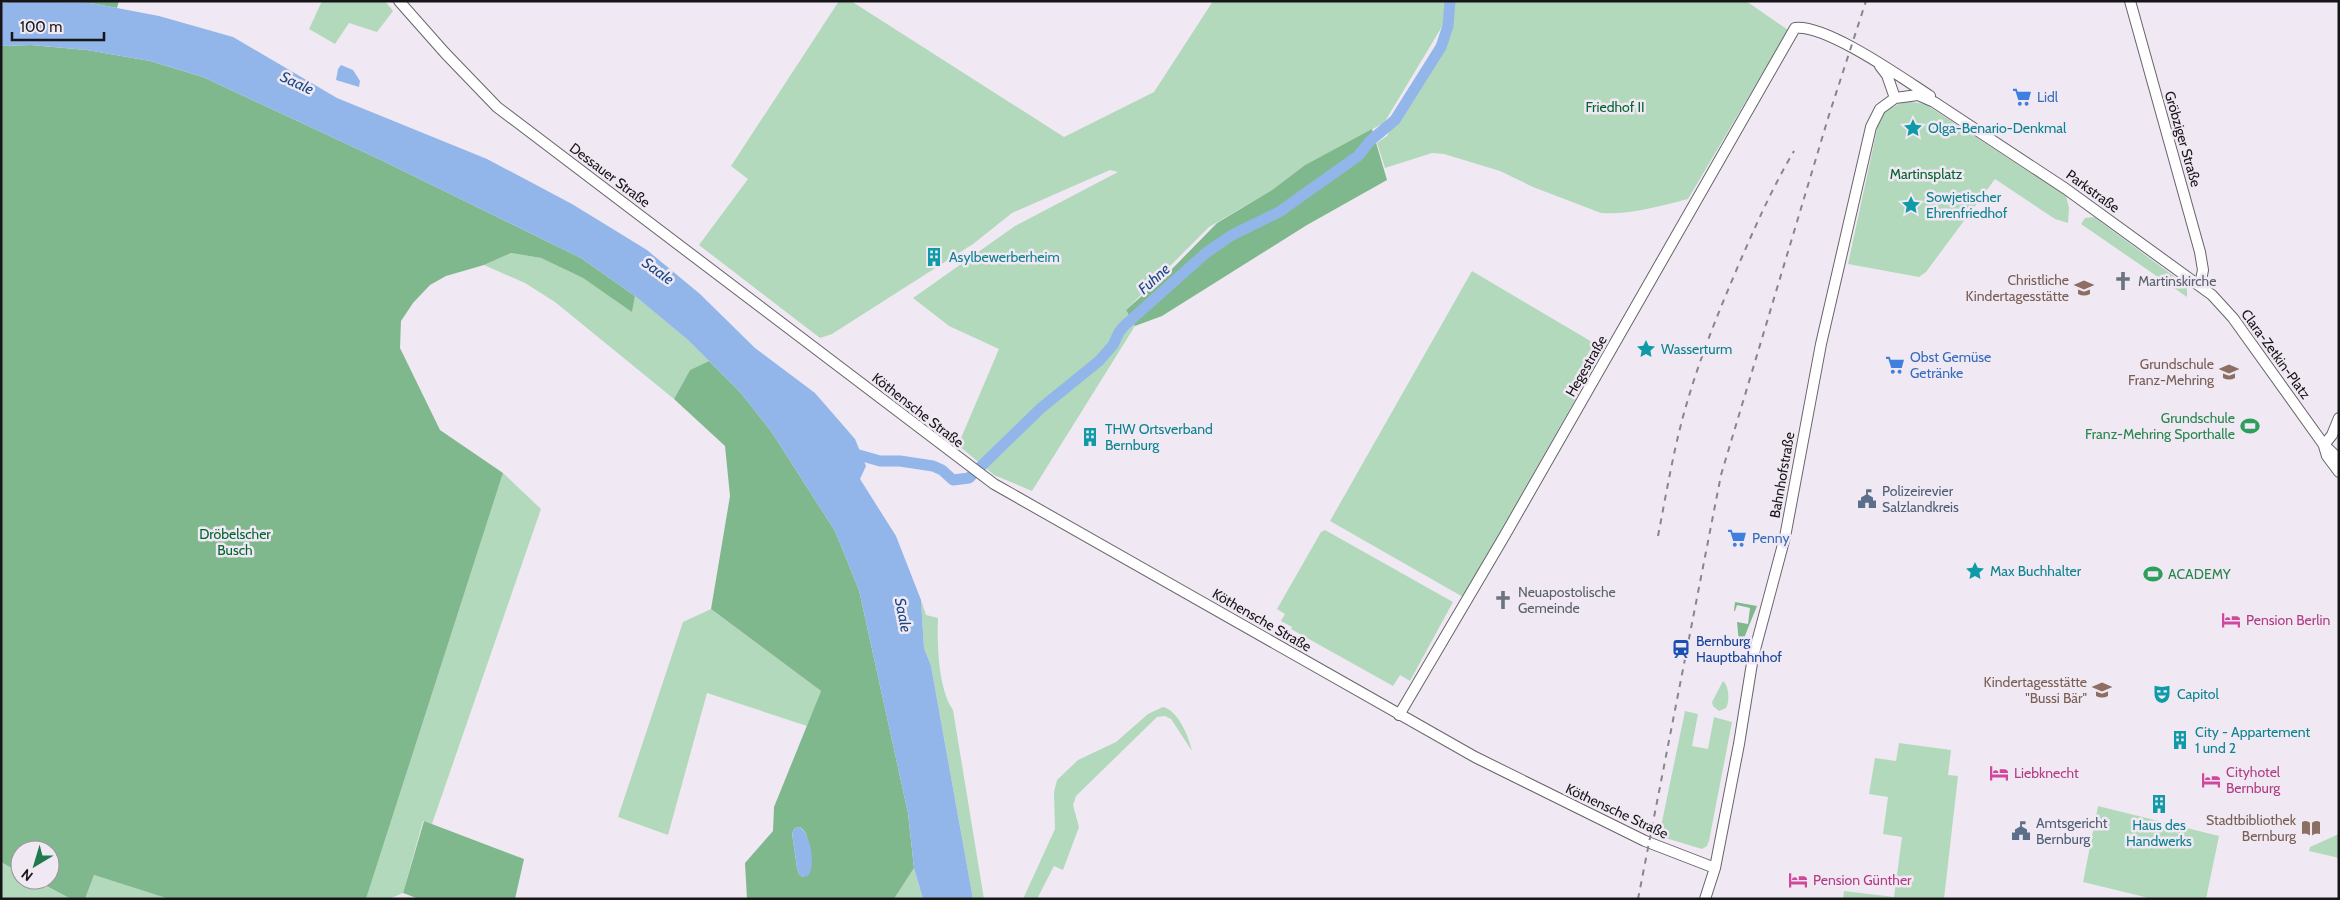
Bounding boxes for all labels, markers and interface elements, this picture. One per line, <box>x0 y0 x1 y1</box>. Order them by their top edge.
scale bar <box>12 10 105 42</box>
text: 100 m <box>20 18 62 36</box>
water label: Saale <box>278 68 317 99</box>
supermarket icon: Lidl <box>2011 86 2033 108</box>
place label: Lidl <box>2037 88 2059 106</box>
street label: Gröbziger Straße <box>2161 89 2205 189</box>
park label: Friedhof II <box>1585 98 1645 116</box>
place icon: Olga-Benario-Denkmal <box>1902 117 1924 139</box>
place label: Olga-Benario-Denkmal <box>1928 119 2067 137</box>
street label: Dessauer Straße <box>566 139 654 211</box>
park label: Martinsplatz <box>1890 165 1963 183</box>
street label: Parkstraße <box>2063 166 2123 216</box>
place label: Sowjetischer Ehrenfriedhof <box>1926 188 2008 222</box>
place icon: Sowjetischer Ehrenfriedhof <box>1900 194 1922 216</box>
building icon: Asylbewerberheim <box>923 246 945 268</box>
place label: Asylbewerberheim <box>949 248 1060 266</box>
water label: Saale <box>639 254 677 288</box>
water label: Fuhne <box>1134 260 1174 298</box>
church icon: Martinskirche <box>2112 270 2134 292</box>
place label: Christliche Kindertagesstätte <box>1966 271 2069 305</box>
place label: Martinskirche <box>2138 272 2216 290</box>
school or university icon: Christliche Kindertagesstätte <box>2073 277 2095 299</box>
street label: Clara-Zetkin-Platz <box>2237 306 2315 403</box>
street label: Hegestraße <box>1561 332 1611 400</box>
place icon: Wasserturm <box>1635 338 1657 360</box>
place label: Wasserturm <box>1661 340 1732 358</box>
place label: Obst Gemüse Getränke <box>1910 348 1991 382</box>
supermarket icon: Obst Gemüse Getränke <box>1884 354 1906 376</box>
place label: Grundschule Franz-Mehring <box>2128 355 2215 389</box>
school or university icon: Grundschule Franz-Mehring <box>2218 361 2240 383</box>
street label: Köthensche Straße <box>869 369 967 451</box>
place label: Grundschule Franz-Mehring Sporthalle <box>2085 409 2235 443</box>
sports icon: Grundschule Franz-Mehring Sporthalle <box>2239 415 2261 437</box>
place label: THW Ortsverband Bernburg <box>1105 420 1213 454</box>
building icon: THW Ortsverband Bernburg <box>1079 426 1101 448</box>
street label: Bahnhofstraße <box>1766 431 1798 519</box>
place label: Polizeirevier Salzlandkreis <box>1882 482 1959 516</box>
public building icon: Polizeirevier Salzlandkreis <box>1856 488 1878 510</box>
park label: Dröbelscher Busch <box>199 525 271 559</box>
supermarket icon: Penny <box>1726 527 1748 549</box>
place label: Penny <box>1752 529 1790 547</box>
place icon: Max Buchhalter <box>1964 560 1986 582</box>
place label: Max Buchhalter <box>1990 562 2082 580</box>
sports icon: ACADEMY <box>2142 563 2164 585</box>
place label: ACADEMY <box>2168 565 2232 583</box>
place label: Neuapostolische Gemeinde <box>1518 583 1616 617</box>
street label: Köthensche Straße <box>1209 584 1315 656</box>
church icon: Neuapostolische Gemeinde <box>1492 589 1514 611</box>
water label: Saale <box>891 596 915 634</box>
hotel icon: Pension Berlin <box>2220 609 2242 631</box>
place label: Pension Berlin <box>2246 611 2330 629</box>
place label: Bernburg Hauptbahnhof <box>1696 632 1782 666</box>
station icon: Bernburg Hauptbahnhof <box>1670 638 1692 660</box>
place label: Kindertagesstätte "Bussi Bär" <box>1984 673 2087 707</box>
school or university icon: Kindertagesstätte "Bussi Bär" <box>2091 679 2113 701</box>
theatre icon: Capitol <box>2151 683 2173 705</box>
place label: Capitol <box>2177 685 2219 703</box>
place label: City - Appartement 1 und 2 <box>2195 723 2310 757</box>
building icon: City - Appartement 1 und 2 <box>2169 729 2191 751</box>
hotel icon: Liebknecht <box>1988 762 2010 784</box>
place label: Cityhotel Bernburg <box>2226 763 2281 797</box>
place label: Liebknecht <box>2014 764 2079 782</box>
hotel icon: Cityhotel Bernburg <box>2200 769 2222 791</box>
street label: Köthensche Straße <box>1563 779 1671 843</box>
building icon: Haus des Handwerks <box>2148 793 2170 815</box>
place label: Stadtbibliothek Bernburg <box>2206 811 2297 845</box>
place label: Amtsgericht Bernburg <box>2036 814 2108 848</box>
place label: Haus des Handwerks <box>2126 816 2192 850</box>
library icon: Stadtbibliothek Bernburg <box>2300 817 2322 839</box>
public building icon: Amtsgericht Bernburg <box>2010 820 2032 842</box>
north arrow <box>10 840 60 890</box>
text: N <box>18 865 36 885</box>
hotel icon: Pension Günther <box>1787 869 1809 891</box>
place label: Pension Günther <box>1813 871 1912 889</box>

